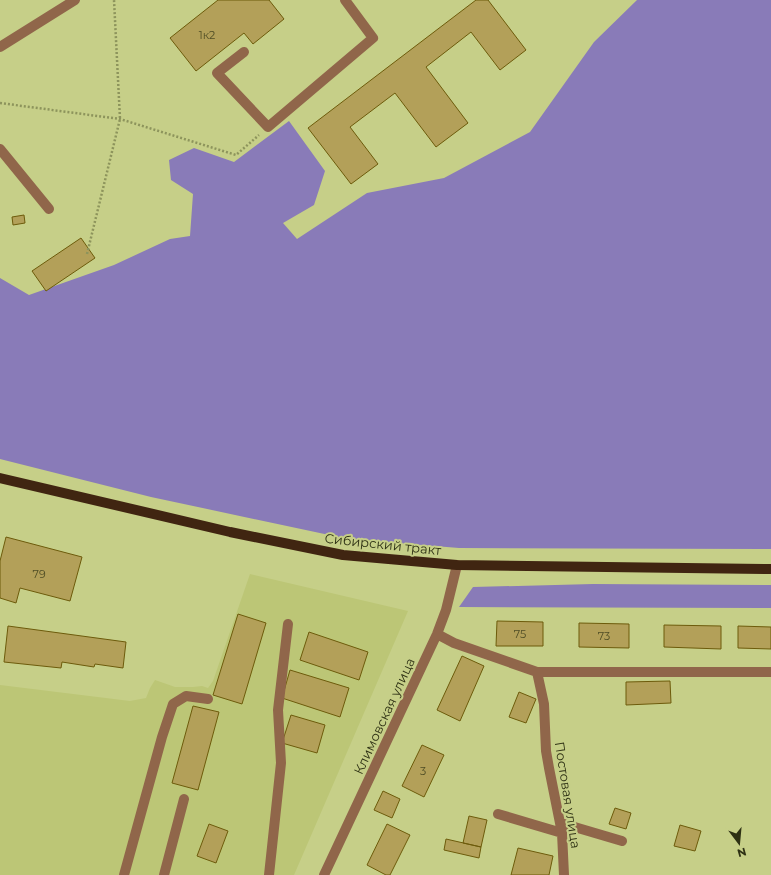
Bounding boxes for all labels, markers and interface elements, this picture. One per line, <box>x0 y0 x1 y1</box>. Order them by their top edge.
house number: 1к2 <box>199 28 215 42</box>
street label: Сибирский тракт <box>324 530 443 558</box>
house number: 79 <box>32 567 46 581</box>
house number: 75 <box>514 627 526 641</box>
house number: 73 <box>598 629 610 643</box>
street label: Климовская улица <box>350 655 418 777</box>
street label: Постовая улица <box>552 741 584 849</box>
house number: 3 <box>420 764 426 778</box>
north arrow <box>719 823 759 863</box>
text: N <box>736 845 748 861</box>

